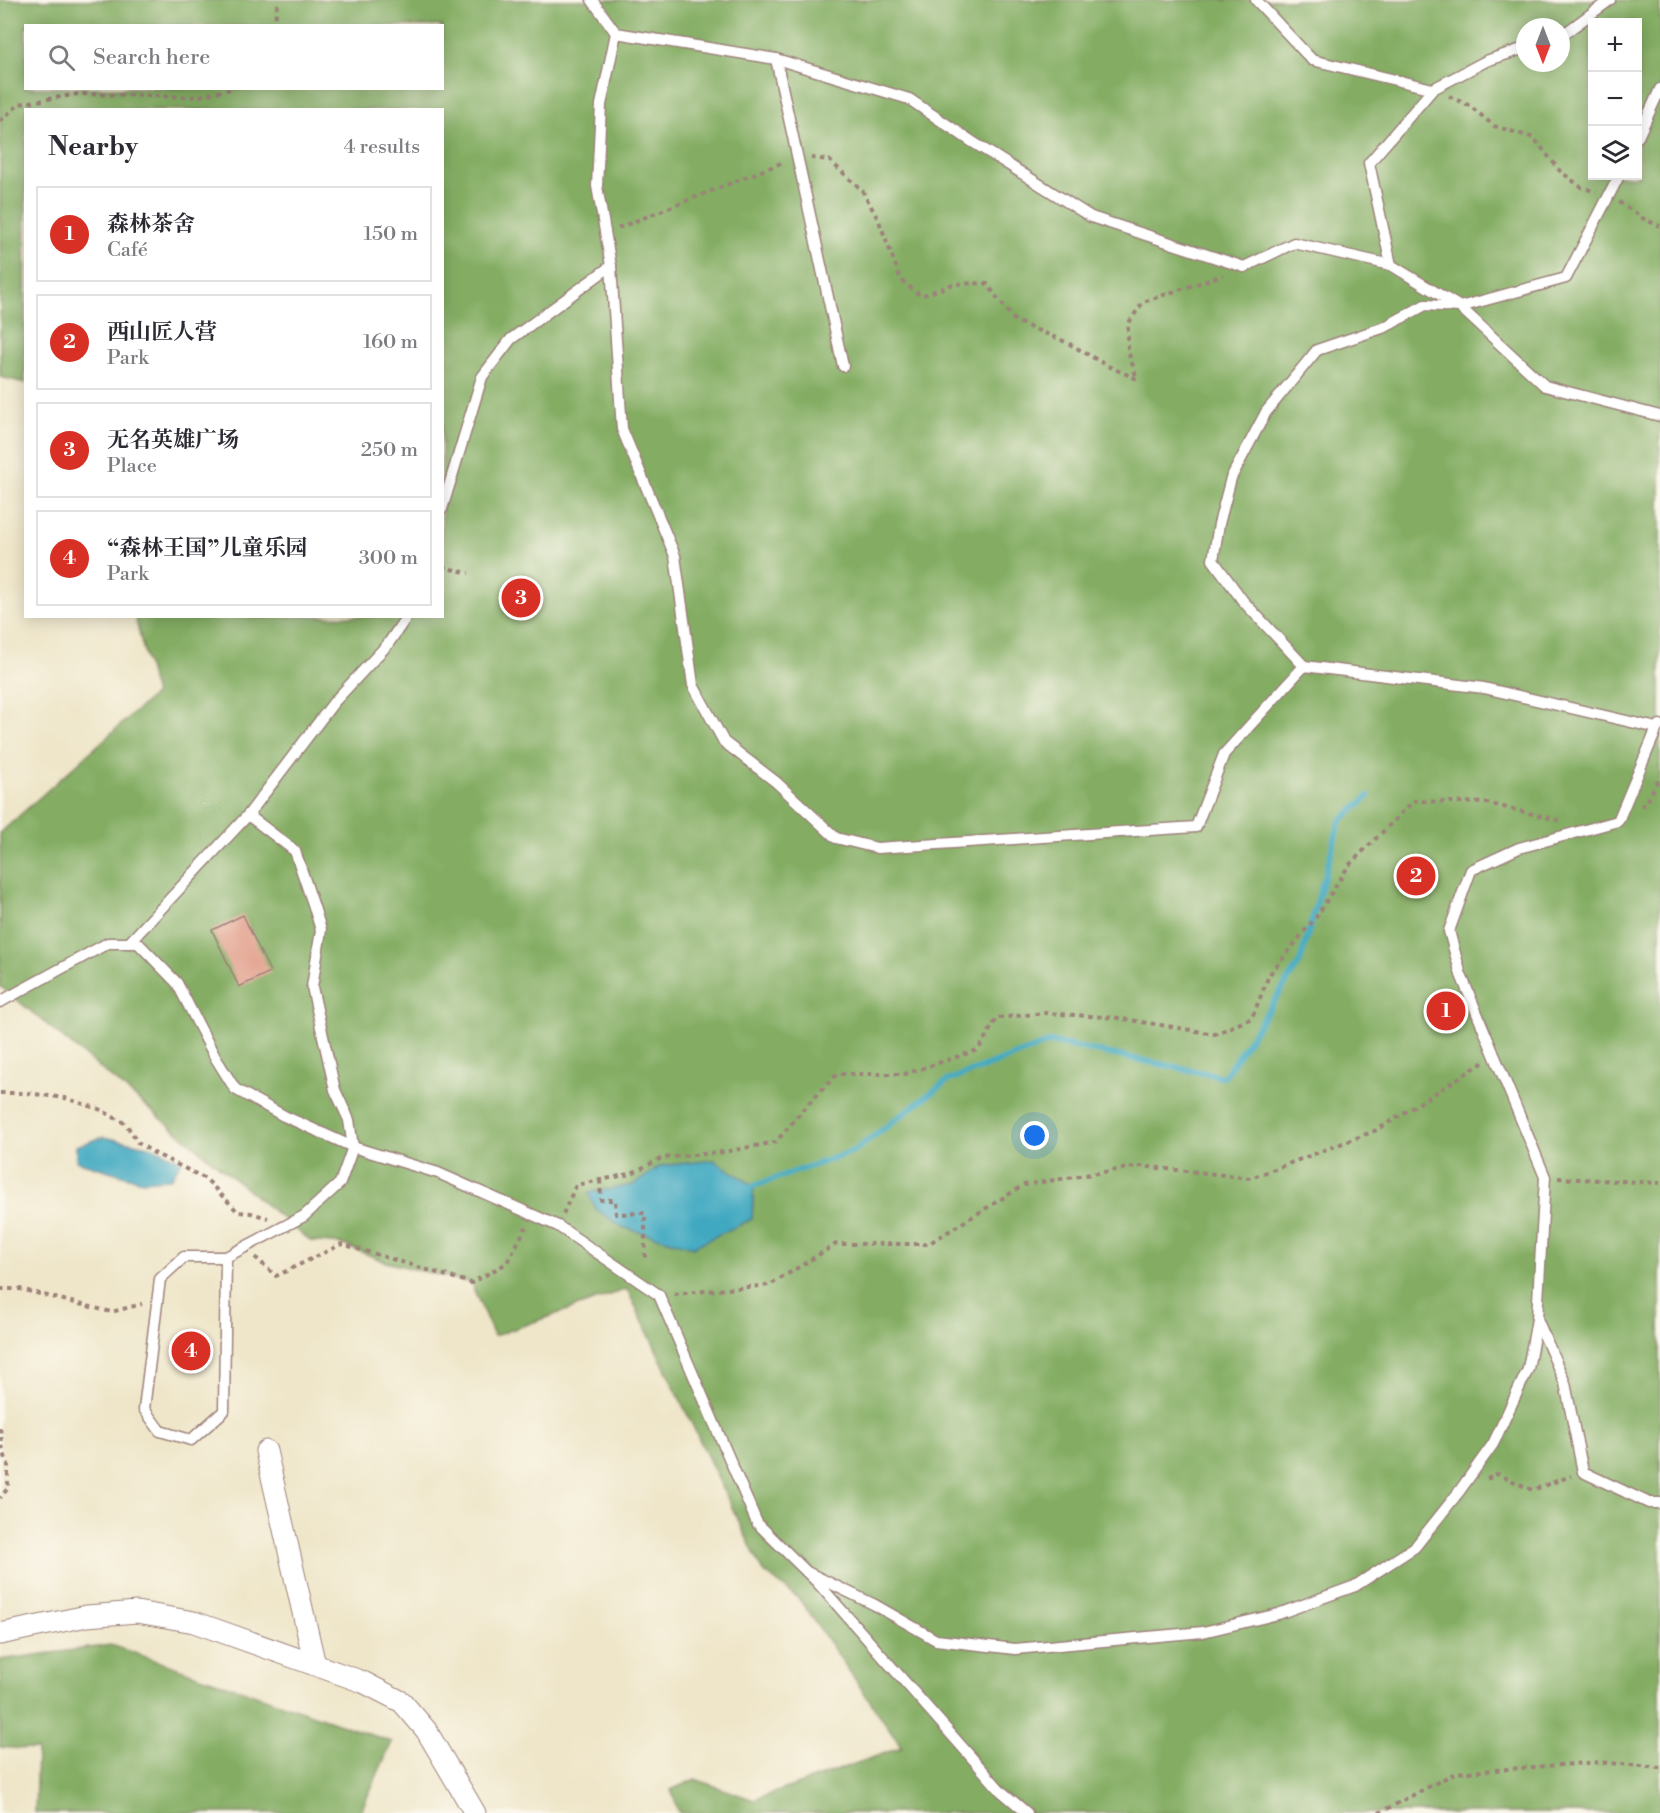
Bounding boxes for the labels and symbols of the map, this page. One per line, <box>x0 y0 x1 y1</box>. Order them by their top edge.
north arrow <box>1516 18 1570 72</box>
pin: 3 <box>502 576 540 620</box>
pin: 2 <box>1396 854 1436 898</box>
pin: 1 <box>1426 988 1466 1034</box>
your location <box>1020 1121 1049 1150</box>
pin: 4 <box>172 1328 210 1374</box>

